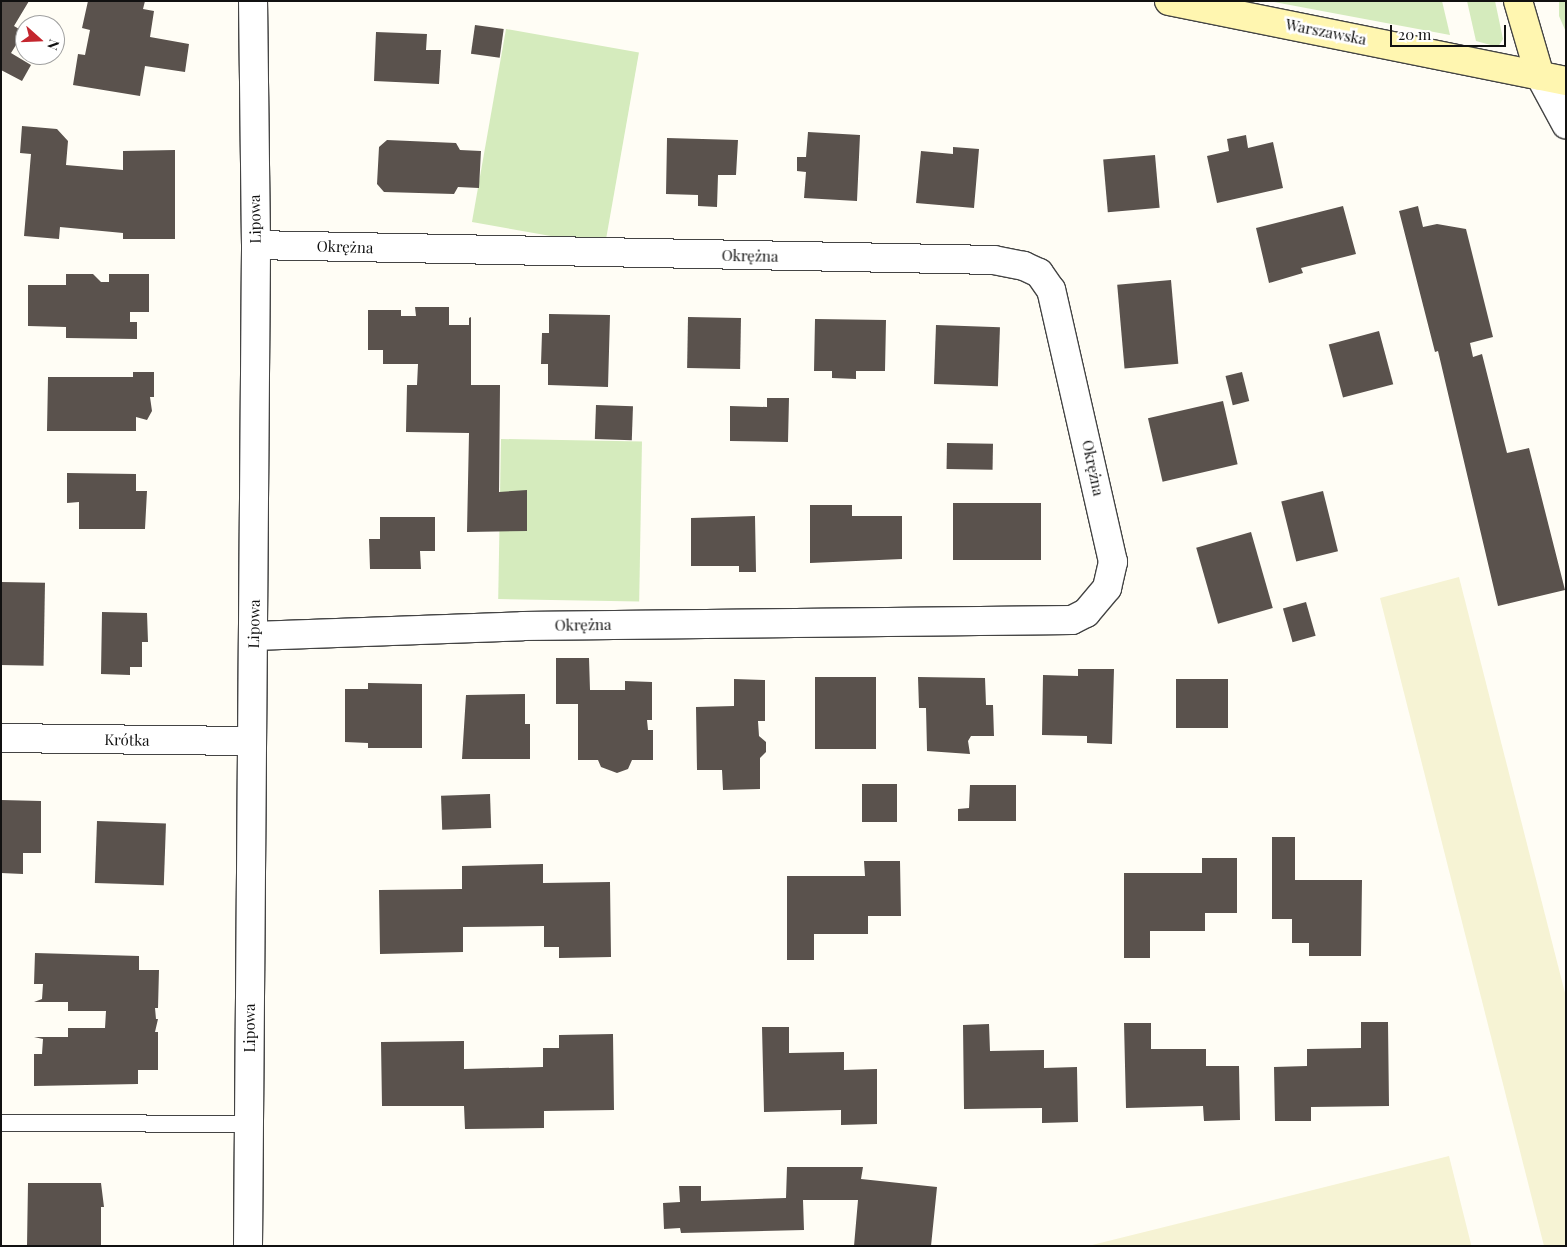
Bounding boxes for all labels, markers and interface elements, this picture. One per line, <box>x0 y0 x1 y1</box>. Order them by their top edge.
north arrow <box>15 15 65 65</box>
street label: Warszawska <box>1284 15 1368 49</box>
scale bar <box>1392 15 1508 47</box>
text: 20 m <box>1398 24 1431 44</box>
text: N <box>43 37 64 53</box>
street label: Lipowa <box>246 194 264 244</box>
street label: Okrężna <box>316 237 374 257</box>
street label: Okrężna <box>721 247 779 265</box>
street label: Okrężna <box>1078 438 1108 498</box>
street label: Lipowa <box>245 599 263 649</box>
street label: Okrężna <box>554 616 612 634</box>
street label: Krótka <box>104 731 150 749</box>
street label: Lipowa <box>241 1004 259 1052</box>

